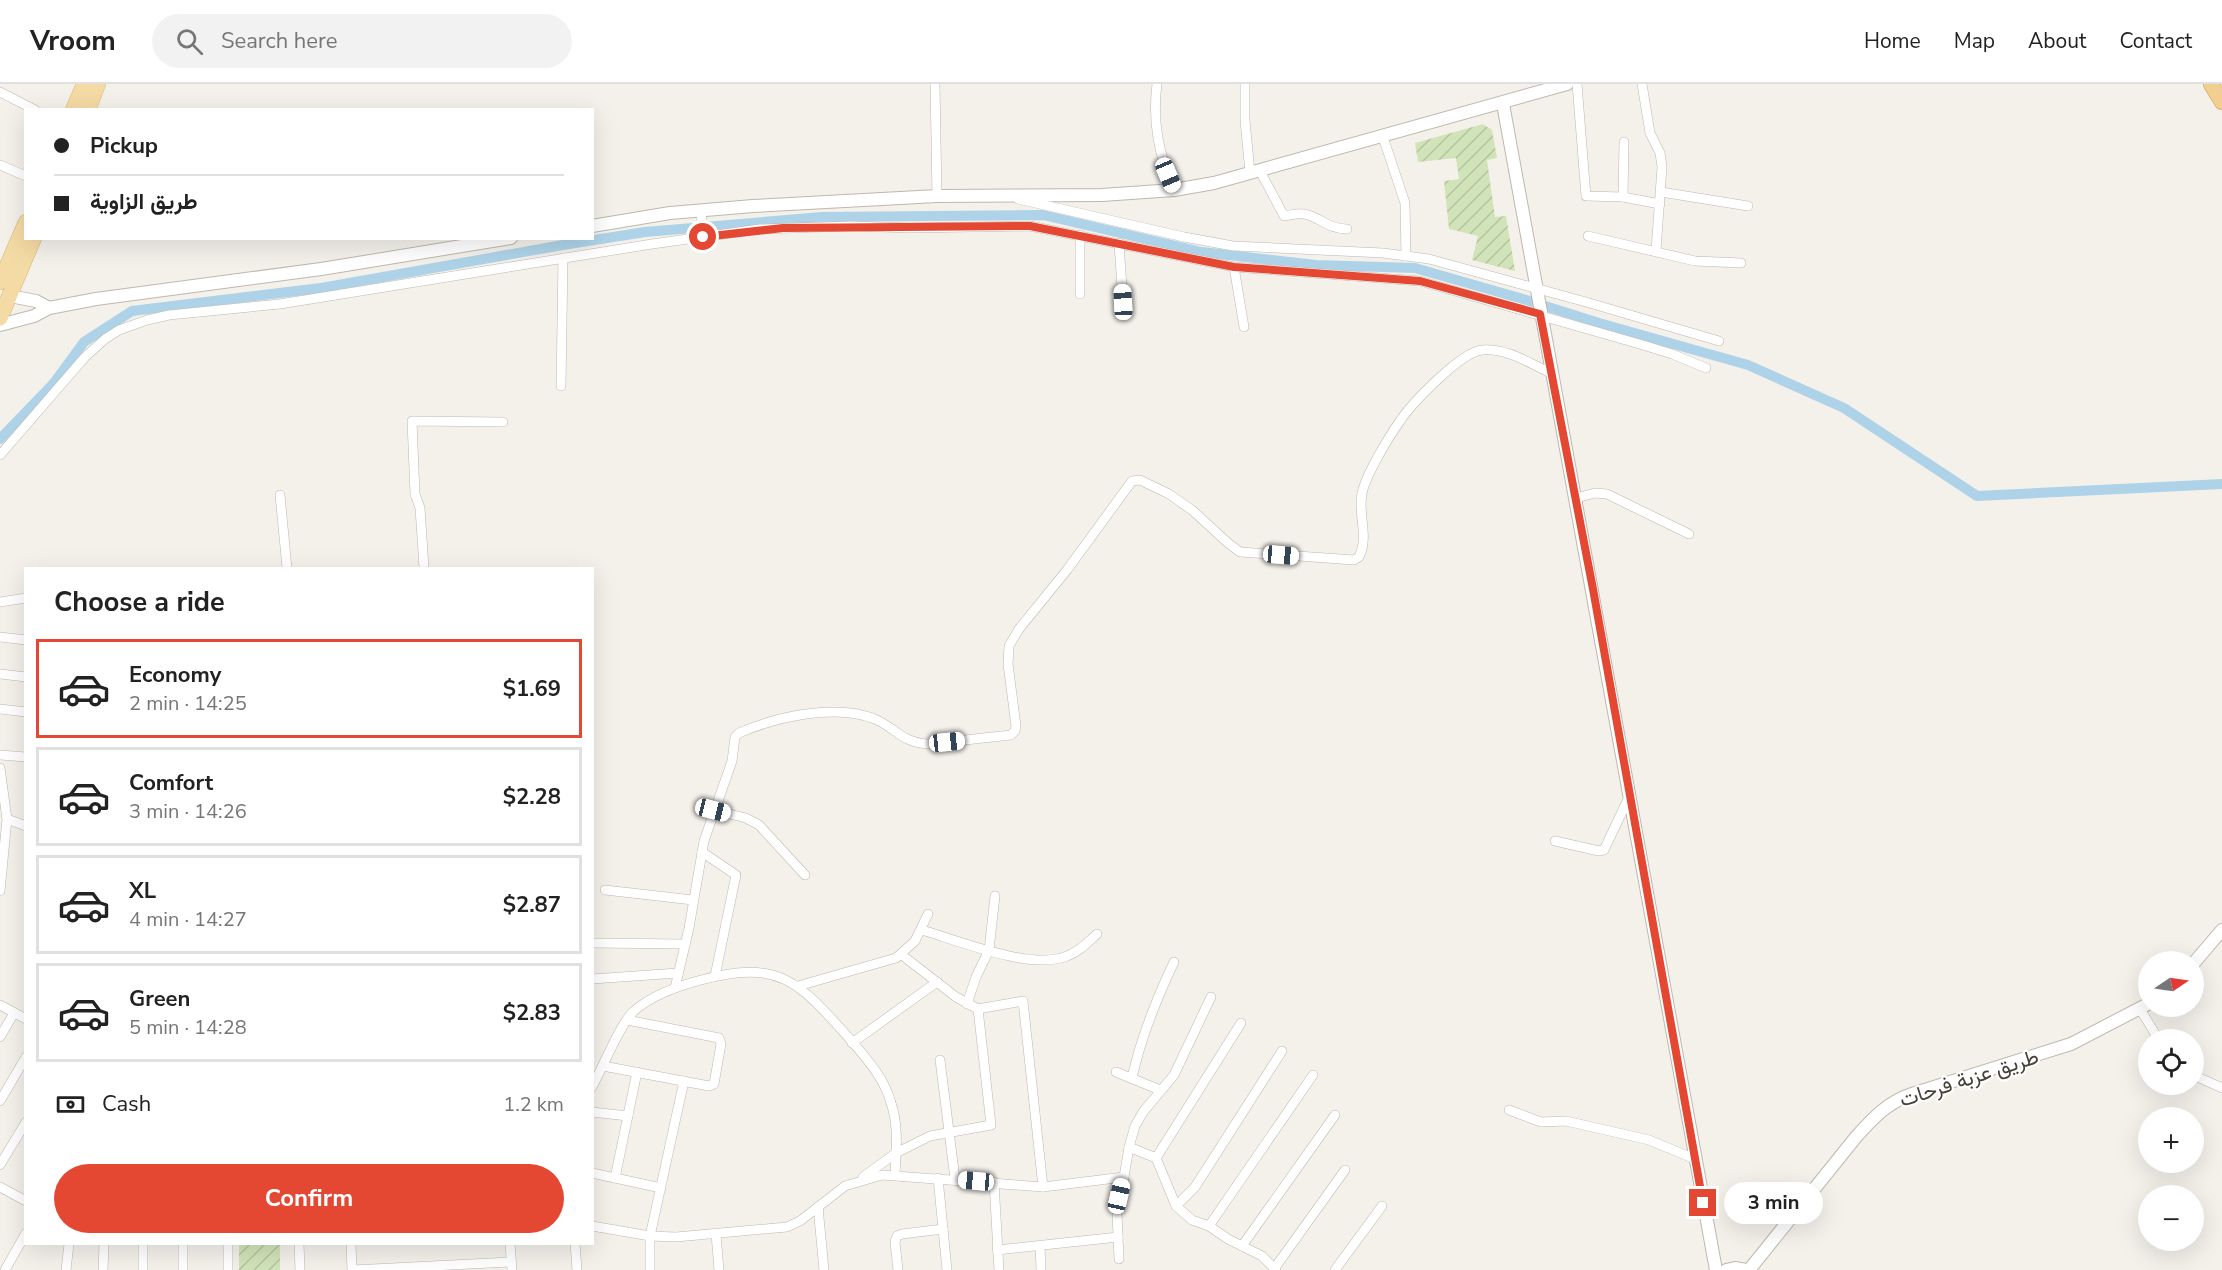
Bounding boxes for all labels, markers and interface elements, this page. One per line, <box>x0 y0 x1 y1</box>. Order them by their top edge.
search box <box>152 14 572 68</box>
text: Vroom <box>30 22 116 60</box>
icon: search <box>173 25 206 58</box>
text: Search here <box>221 26 338 56</box>
text: Home <box>1864 27 1921 55</box>
text: Map <box>1954 27 1995 55</box>
text: About <box>2028 27 2086 55</box>
text: Contact <box>2119 27 2192 55</box>
text: Pickup <box>90 131 158 161</box>
car <box>1153 155 1183 195</box>
text: طريق الزاوية <box>90 187 198 217</box>
route start <box>689 223 716 250</box>
car <box>1113 284 1133 320</box>
car <box>1262 544 1300 566</box>
text: Choose a ride <box>54 584 225 621</box>
text: Economy <box>129 660 221 690</box>
icon: car <box>57 662 111 716</box>
text: $1.69 <box>503 674 561 704</box>
text: 2 min · 14:25 <box>129 690 247 717</box>
car <box>928 731 966 753</box>
text: Comfort <box>129 768 213 798</box>
icon: car <box>57 770 111 824</box>
text: $2.28 <box>503 782 561 812</box>
car <box>693 797 733 823</box>
text: 3 min · 14:26 <box>129 798 247 825</box>
text: XL <box>129 876 156 906</box>
icon: car <box>57 878 111 932</box>
text: $2.87 <box>503 890 561 920</box>
text: 4 min · 14:27 <box>129 906 247 933</box>
north arrow <box>2138 951 2204 1017</box>
map controls <box>2138 951 2204 1251</box>
text: Green <box>129 984 190 1014</box>
icon: car <box>57 986 111 1040</box>
text: $2.83 <box>503 998 561 1028</box>
text: 5 min · 14:28 <box>129 1014 247 1041</box>
button: locate <box>2138 1029 2204 1095</box>
street label: طريق عزبة فرحات <box>1896 1042 2042 1114</box>
icon: cash <box>54 1088 87 1121</box>
text: Cash <box>102 1089 151 1119</box>
text: 1.2 km <box>503 1091 564 1118</box>
button: + <box>2138 1107 2204 1173</box>
button: Confirm <box>54 1164 564 1233</box>
car <box>957 1170 995 1192</box>
car <box>1106 1176 1132 1216</box>
callout: 3 min <box>1724 1182 1823 1224</box>
button: − <box>2138 1185 2204 1251</box>
route end <box>1689 1189 1716 1216</box>
text: 3 min <box>1748 1189 1799 1216</box>

